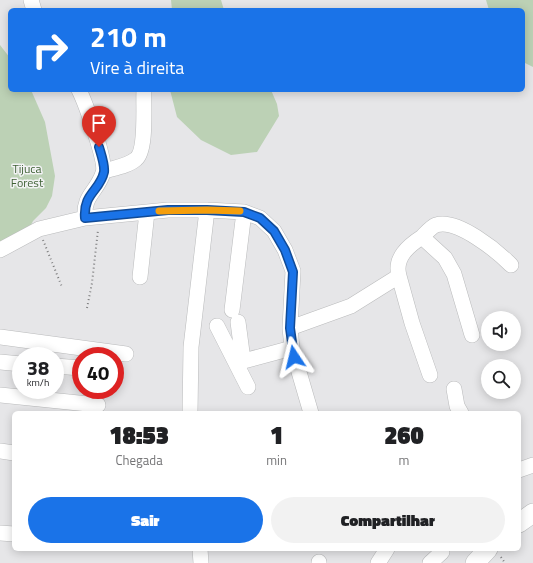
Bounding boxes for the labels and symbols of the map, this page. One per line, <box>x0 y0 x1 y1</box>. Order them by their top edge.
pin <box>82 106 116 147</box>
park label: Tijuca Forest <box>11 159 44 192</box>
position arrow <box>273 336 315 378</box>
speed limit sign: 40 <box>72 347 124 399</box>

